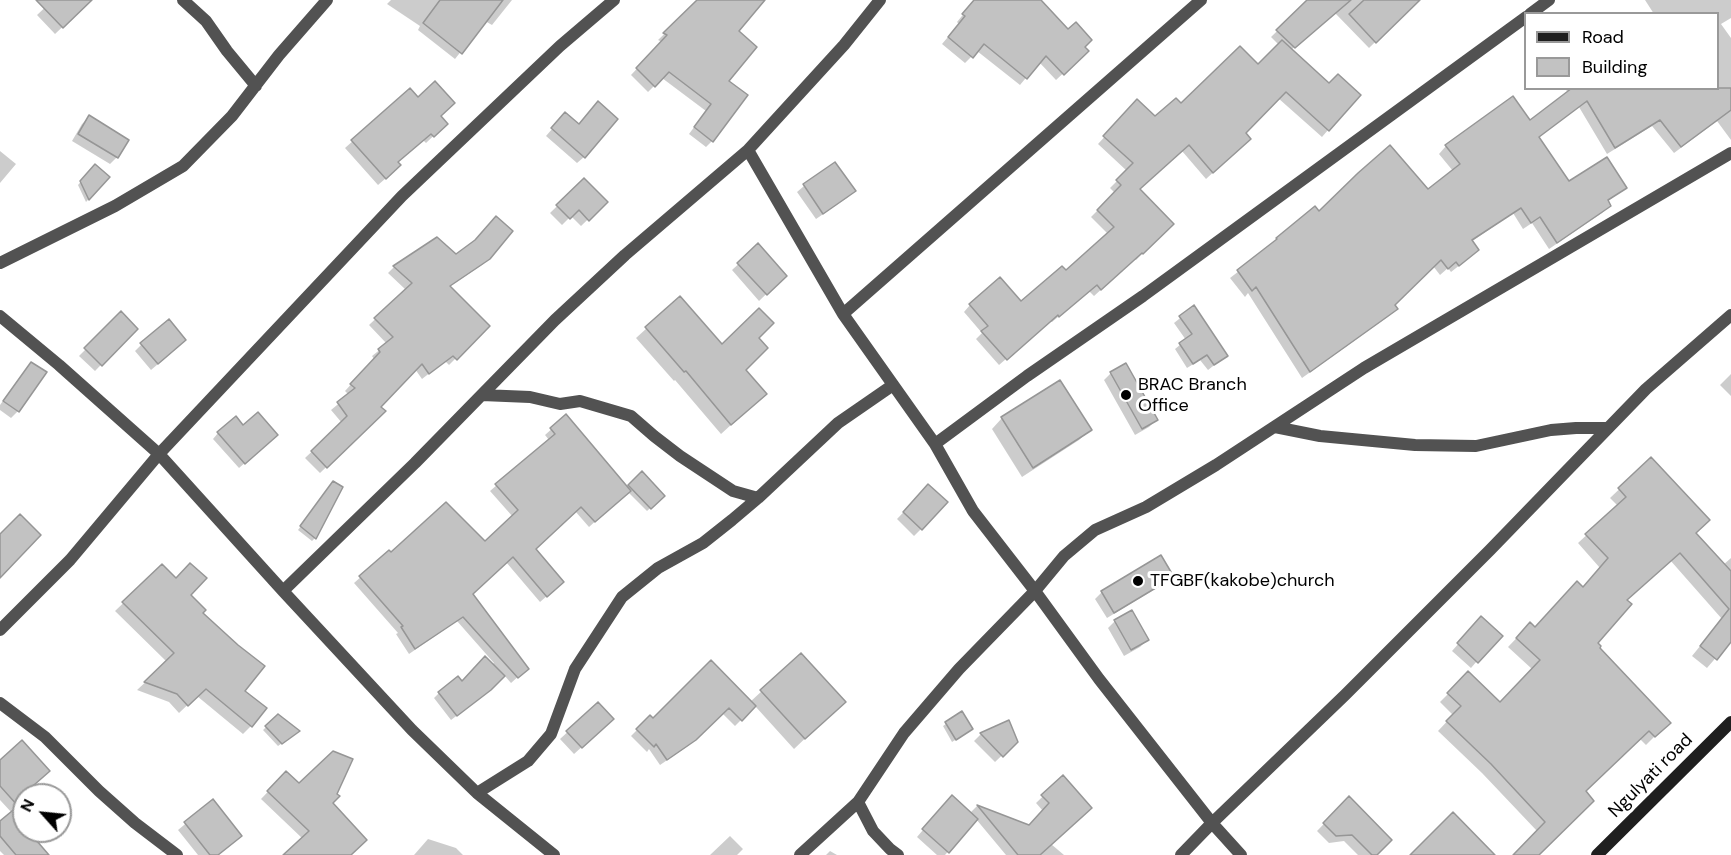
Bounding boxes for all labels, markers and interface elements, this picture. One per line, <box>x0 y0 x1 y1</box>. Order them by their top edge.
legend <box>1524 12 1719 90</box>
text: Road <box>1582 25 1624 49</box>
text: Building <box>1582 55 1647 79</box>
place label: BRAC Branch Office <box>1138 374 1247 416</box>
marker: BRAC Branch Office <box>1119 388 1133 402</box>
place label: TFGBF(kakobe)church <box>1150 570 1335 592</box>
marker: TFGBF(kakobe)church <box>1131 574 1145 588</box>
street label: Ngulyati road <box>1604 729 1698 823</box>
north arrow <box>12 783 72 843</box>
text: N <box>15 796 39 815</box>

